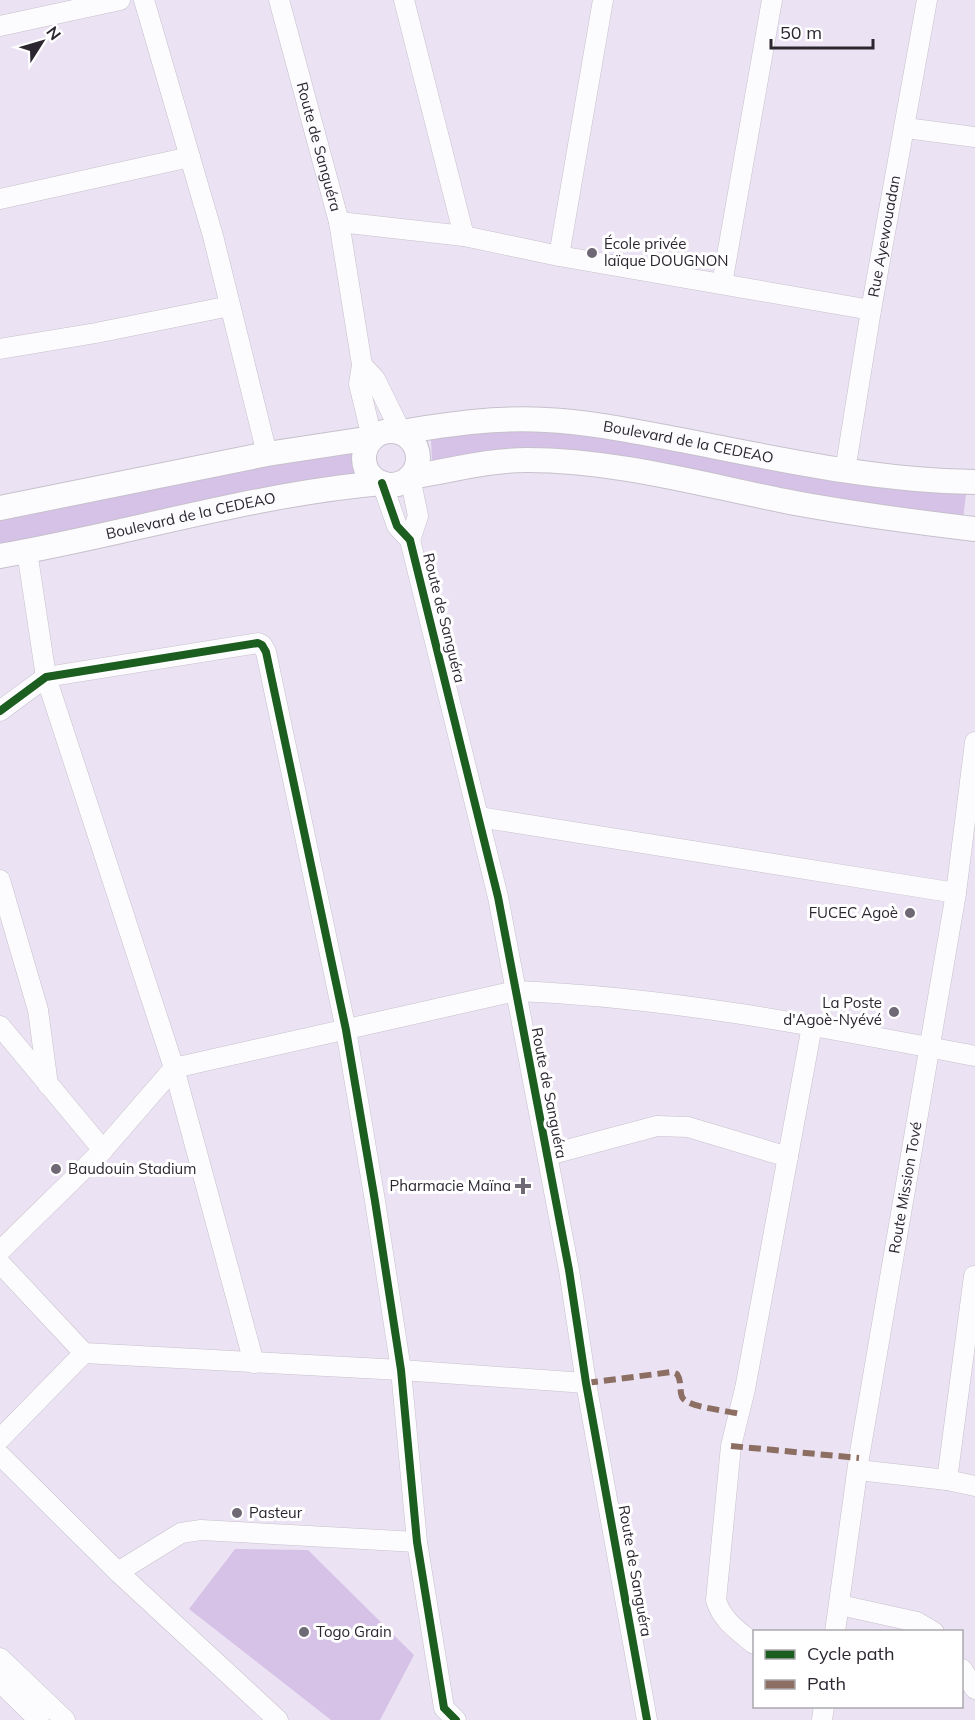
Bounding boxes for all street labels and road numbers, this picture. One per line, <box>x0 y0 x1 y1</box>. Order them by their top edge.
street label: Route de Sanguéra <box>293 80 346 213</box>
street label: Rue Ayewouadan <box>863 174 904 299</box>
street label: Boulevard de la CEDEAO <box>602 416 775 467</box>
street label: Boulevard de la CEDEAO <box>104 488 277 543</box>
street label: Route de Sanguéra <box>419 551 470 685</box>
street label: Route de Sanguéra <box>527 1026 572 1160</box>
street label: Route Mission Tové <box>884 1120 926 1255</box>
street label: Route de Sanguéra <box>615 1504 656 1638</box>

